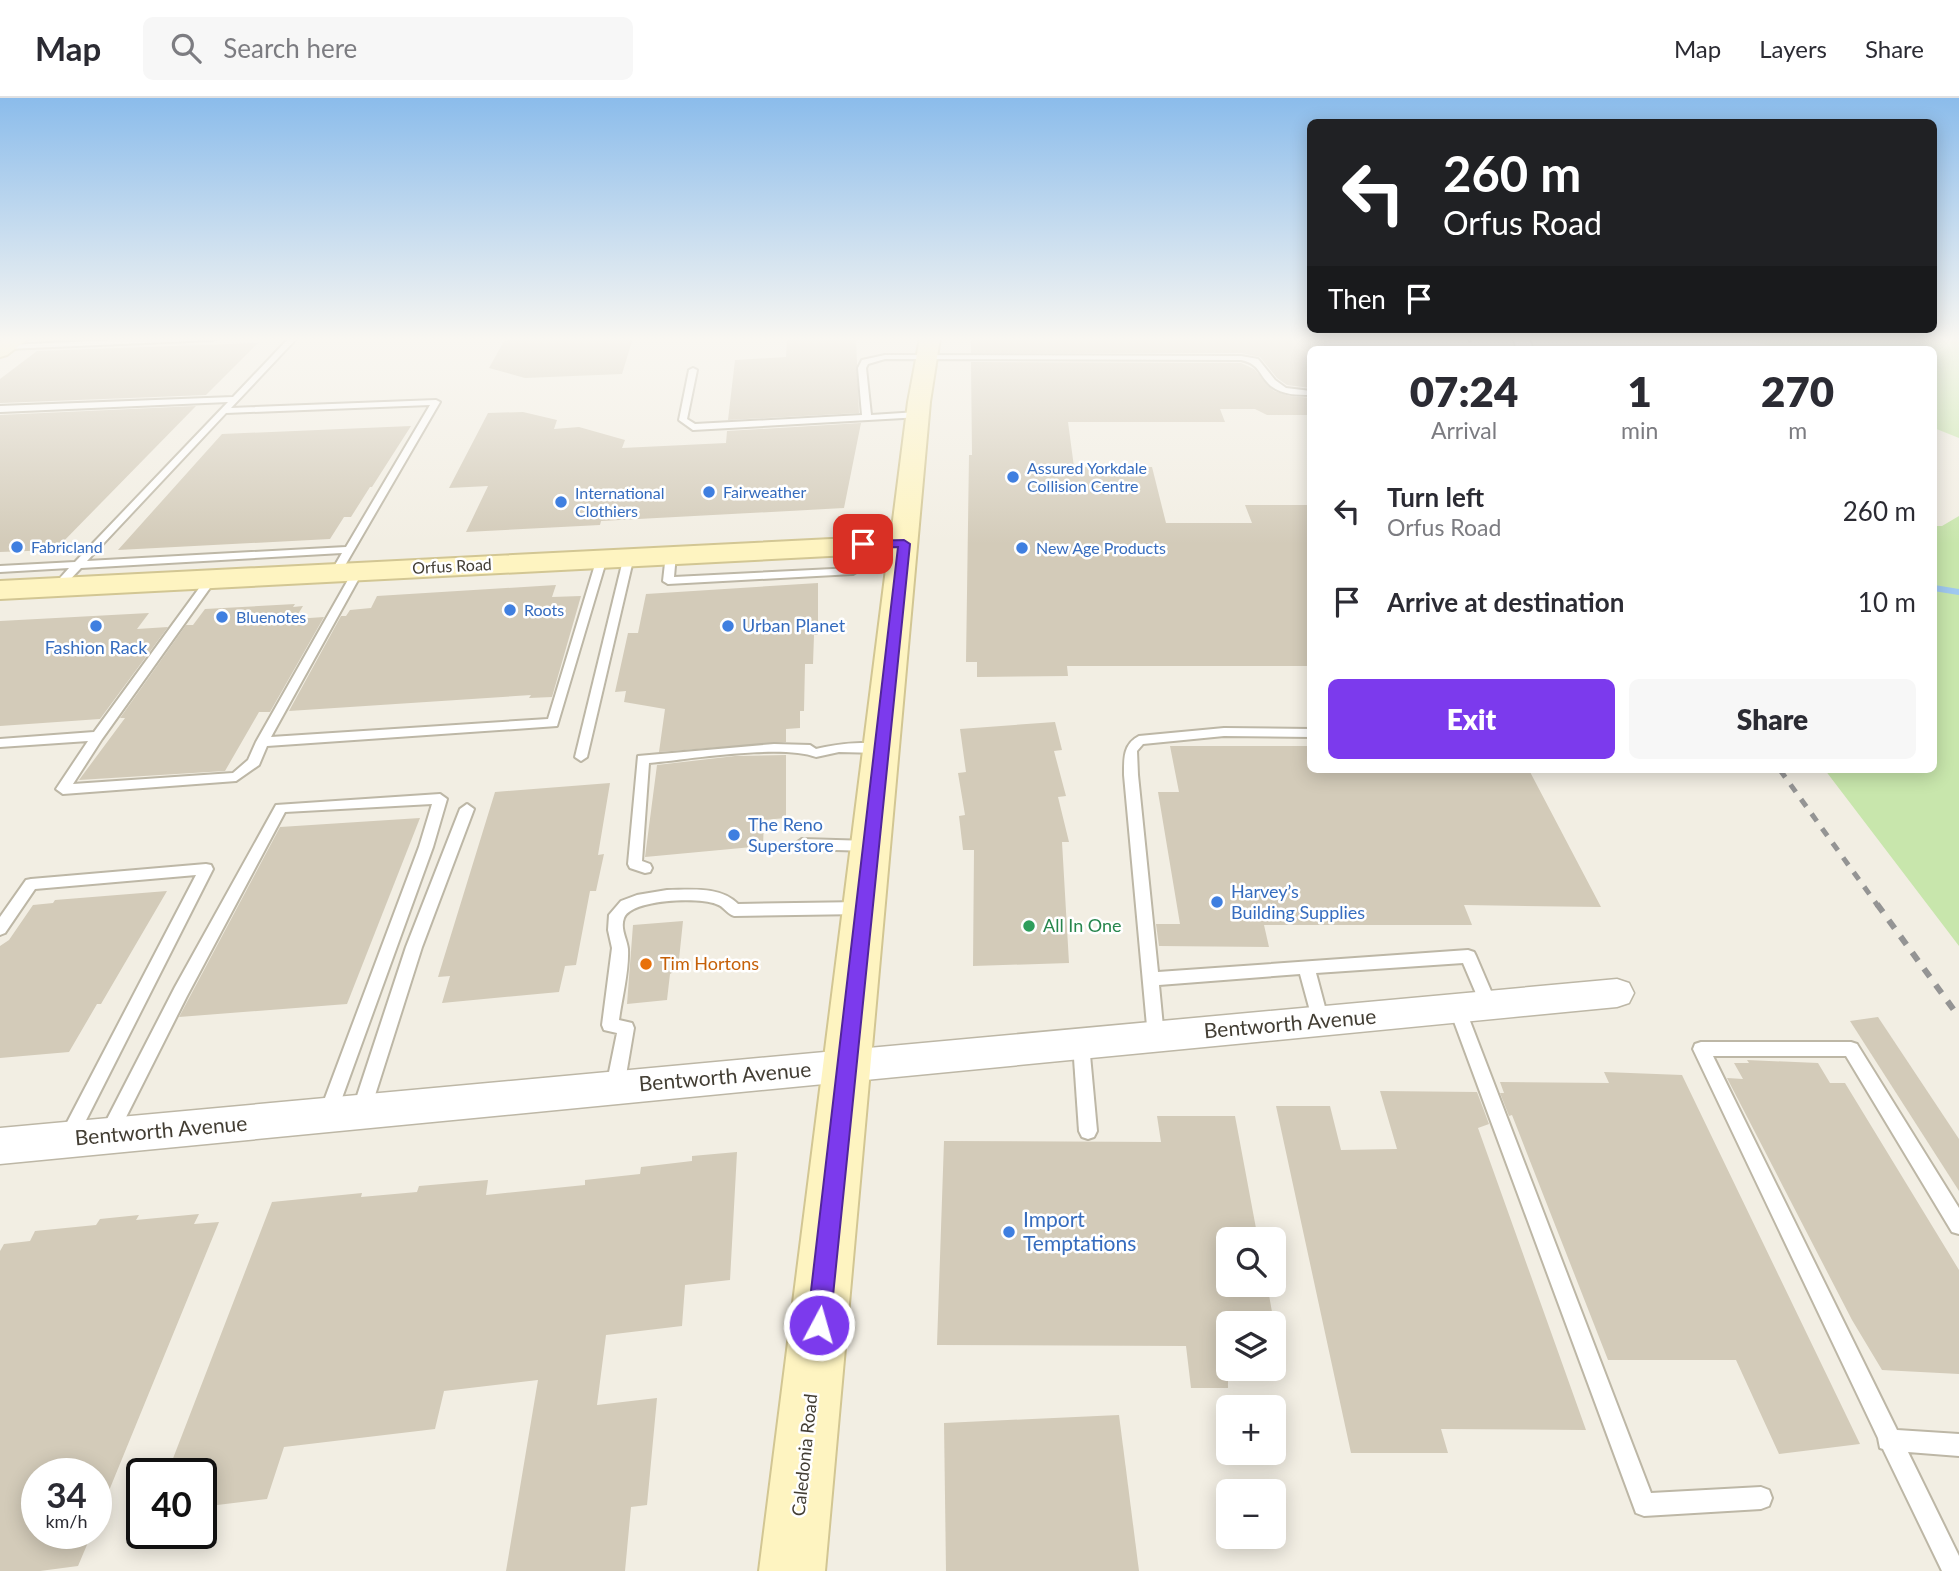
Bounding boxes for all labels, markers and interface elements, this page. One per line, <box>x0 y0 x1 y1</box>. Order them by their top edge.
search box <box>143 17 633 80</box>
text: Map <box>35 28 101 68</box>
icon: search <box>167 29 205 67</box>
text: Search here <box>223 32 357 64</box>
text: Map <box>1674 34 1721 63</box>
text: Layers <box>1759 34 1827 63</box>
text: Share <box>1865 34 1924 63</box>
text: 260 m <box>1443 144 1581 202</box>
icon: left <box>1328 147 1419 238</box>
text: Orfus Road <box>1443 203 1602 242</box>
icon: arrive <box>1400 280 1438 318</box>
text: Then <box>1328 283 1386 315</box>
text: 07:24 <box>1410 366 1518 416</box>
text: 1 <box>1628 366 1652 416</box>
text: 270 <box>1761 366 1834 416</box>
text: Arrival <box>1431 416 1497 444</box>
text: min <box>1621 416 1658 444</box>
text: m <box>1788 416 1807 444</box>
place label: Assured Yorkdale Collision Centre <box>1027 458 1147 495</box>
marker: Assured Yorkdale Collision Centre <box>1005 469 1021 485</box>
text: Turn left <box>1387 481 1484 513</box>
place label: Fairweather <box>723 482 806 501</box>
place label: International Clothiers <box>575 483 665 520</box>
marker: Fairweather <box>701 484 717 500</box>
icon: left <box>1328 492 1366 530</box>
marker: International Clothiers <box>553 494 569 510</box>
text: 260 m <box>1843 495 1916 527</box>
text: Orfus Road <box>1387 513 1501 541</box>
pin <box>833 514 893 574</box>
icon: arrive <box>844 525 882 563</box>
place label: Fabricland <box>31 537 103 556</box>
place label: New Age Products <box>1036 538 1166 557</box>
marker: Fabricland <box>9 539 25 555</box>
marker: New Age Products <box>1014 540 1030 556</box>
street label: Orfus Road <box>412 554 492 577</box>
icon: arrive <box>1328 583 1366 621</box>
text: Arrive at destination <box>1387 586 1624 618</box>
text: 10 m <box>1858 586 1916 618</box>
place label: Roots <box>524 600 564 619</box>
marker: Roots <box>502 602 518 618</box>
place label: Bluenotes <box>236 607 306 626</box>
marker: Bluenotes <box>214 609 230 625</box>
place label: Urban Planet <box>742 614 846 636</box>
marker: Fashion Rack <box>88 618 104 634</box>
marker: Urban Planet <box>720 618 736 634</box>
place label: Fashion Rack <box>45 636 148 658</box>
button: Exit <box>1328 679 1615 759</box>
button: Share <box>1629 679 1916 759</box>
place label: The Reno Superstore <box>748 813 834 856</box>
marker: The Reno Superstore <box>726 827 742 843</box>
place label: Harvey’s Building Supplies <box>1231 880 1365 923</box>
marker: Harvey’s Building Supplies <box>1209 894 1225 910</box>
place label: All In One <box>1043 914 1122 936</box>
marker: All In One <box>1021 918 1037 934</box>
place label: Tim Hortons <box>660 952 759 974</box>
marker: Tim Hortons <box>638 956 654 972</box>
street label: Bentworth Avenue <box>1203 1003 1377 1042</box>
street label: Bentworth Avenue <box>638 1056 812 1095</box>
street label: Bentworth Avenue <box>74 1110 248 1149</box>
place label: Import Temptations <box>1023 1206 1136 1255</box>
marker: Import Temptations <box>1001 1224 1017 1240</box>
map controls <box>1216 1227 1286 1549</box>
button: search <box>1216 1227 1286 1297</box>
position arrow <box>782 1288 856 1362</box>
button: layers <box>1216 1311 1286 1381</box>
street label: Caledonia Road <box>787 1393 821 1517</box>
button: + <box>1216 1395 1286 1465</box>
speed limit sign: 40 <box>126 1458 217 1549</box>
text: 34 <box>46 1473 87 1515</box>
button: − <box>1216 1479 1286 1549</box>
text: km/h <box>45 1510 88 1532</box>

